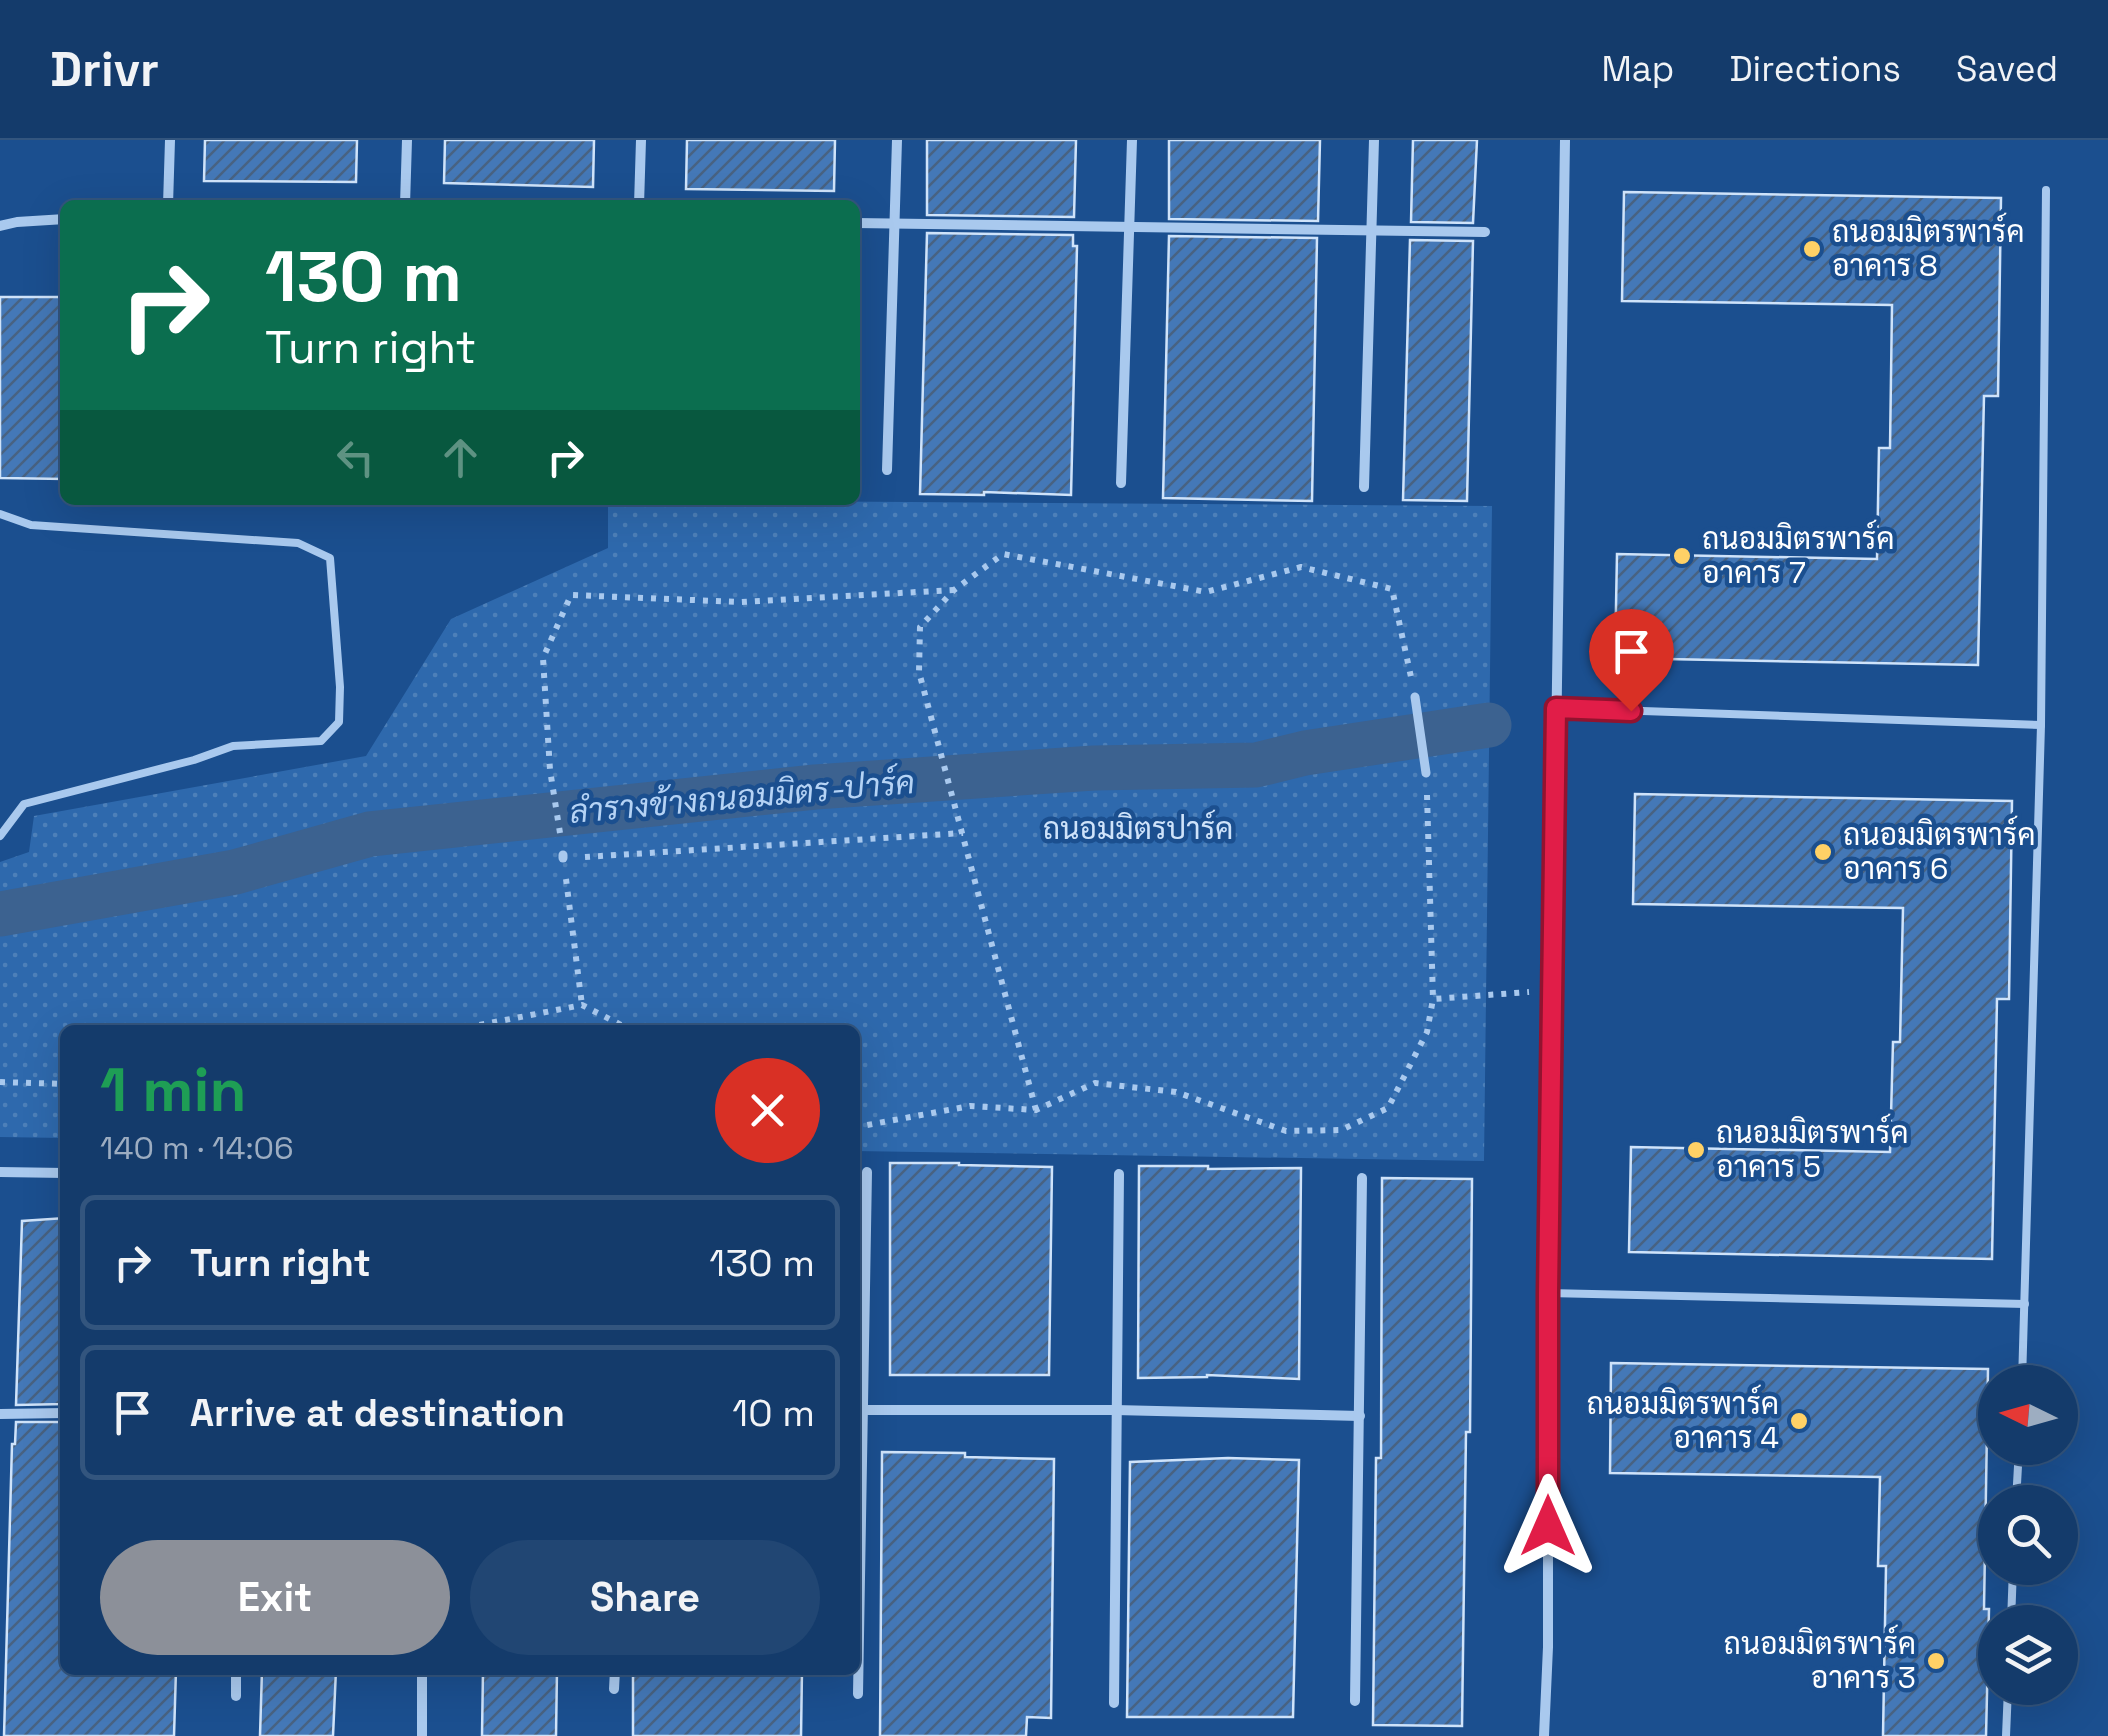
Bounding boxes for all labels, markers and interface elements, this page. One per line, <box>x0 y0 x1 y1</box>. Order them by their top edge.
text: Drivr <box>50 39 159 100</box>
text: Map <box>1601 47 1674 91</box>
text: Directions <box>1729 47 1901 91</box>
text: Saved <box>1956 47 2058 91</box>
place label: ถนอมมิตรพาร์ค อาคาร 8 <box>1832 212 2024 285</box>
text: 130 m <box>265 232 462 321</box>
marker: ถนอมมิตรพาร์ค อาคาร 8 <box>1801 238 1823 260</box>
icon: right <box>100 240 230 370</box>
text: Turn right <box>265 319 476 376</box>
icon: left <box>328 430 383 485</box>
icon: ahead <box>433 430 488 485</box>
icon: right <box>538 430 593 485</box>
place label: ถนอมมิตรพาร์ค อาคาร 7 <box>1702 519 1894 592</box>
marker: ถนอมมิตรพาร์ค อาคาร 7 <box>1671 545 1693 567</box>
pin <box>1589 609 1674 712</box>
icon: arrive <box>1604 624 1659 679</box>
water label: ลำรางข้างถนอมมิตร-ปาร์ค <box>568 761 916 832</box>
park label: ถนอมมิตรปาร์ค <box>1043 809 1233 848</box>
place label: ถนอมมิตรพาร์ค อาคาร 6 <box>1843 815 2035 888</box>
marker: ถนอมมิตรพาร์ค อาคาร 6 <box>1812 841 1834 863</box>
text: 1 min <box>100 1052 247 1129</box>
button: close <box>715 1058 820 1163</box>
place label: ถนอมมิตรพาร์ค อาคาร 5 <box>1716 1113 1908 1186</box>
text: 140 m · 14:06 <box>100 1128 294 1168</box>
marker: ถนอมมิตรพาร์ค อาคาร 5 <box>1685 1139 1707 1161</box>
icon: right <box>105 1235 160 1290</box>
text: Turn right <box>190 1239 371 1287</box>
text: 130 m <box>709 1239 815 1287</box>
north arrow <box>1978 1365 2078 1465</box>
map controls <box>1978 1365 2078 1705</box>
place label: ถนอมมิตรพาร์ค อาคาร 4 <box>1587 1384 1779 1457</box>
icon: arrive <box>105 1385 160 1440</box>
text: Arrive at destination <box>190 1389 565 1437</box>
text: 10 m <box>732 1389 815 1437</box>
marker: ถนอมมิตรพาร์ค อาคาร 4 <box>1788 1410 1810 1432</box>
position arrow <box>1496 1474 1600 1578</box>
button: search <box>1978 1485 2078 1585</box>
button: Exit <box>100 1540 450 1655</box>
button: Share <box>470 1540 820 1655</box>
button: layers <box>1978 1605 2078 1705</box>
place label: ถนอมมิตรพาร์ค อาคาร 3 <box>1724 1624 1916 1697</box>
marker: ถนอมมิตรพาร์ค อาคาร 3 <box>1925 1650 1947 1672</box>

